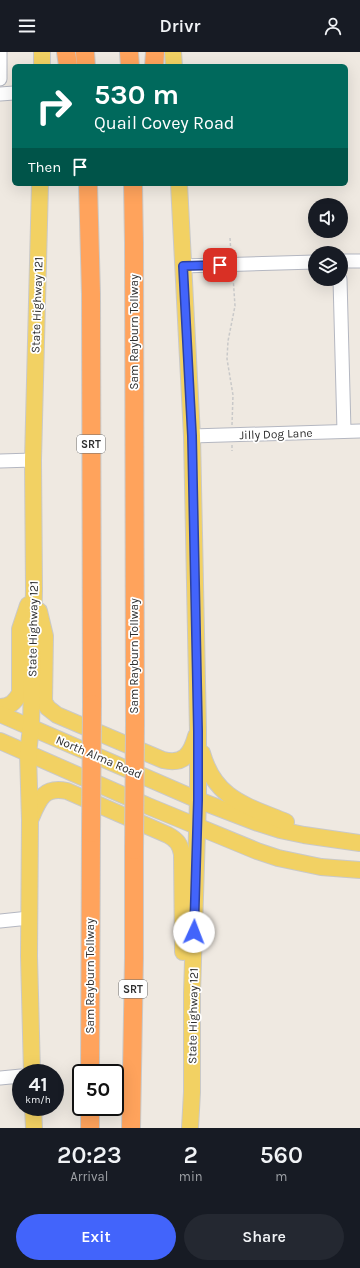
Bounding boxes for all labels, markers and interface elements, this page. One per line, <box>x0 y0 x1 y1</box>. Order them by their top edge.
icon: menu <box>16 15 38 37</box>
text: Drivr <box>159 15 201 37</box>
icon: person <box>322 15 344 37</box>
text: 530 m <box>94 78 179 111</box>
icon: right <box>28 80 80 132</box>
text: Quail Covey Road <box>94 112 234 134</box>
icon: arrive <box>69 156 91 178</box>
text: Then <box>28 158 61 176</box>
map controls <box>308 198 348 286</box>
button: sound <box>308 198 348 238</box>
button: layers <box>308 246 348 286</box>
pin <box>203 248 237 282</box>
icon: arrive <box>209 254 231 276</box>
street label: State Highway 121 <box>28 257 46 353</box>
street label: Sam Rayburn Tollway <box>127 274 141 390</box>
street label: Jilly Dog Lane <box>239 426 313 442</box>
road number: SRT <box>77 435 105 453</box>
street label: State Highway 121 <box>25 581 41 677</box>
street label: Sam Rayburn Tollway <box>127 598 141 714</box>
street label: North Alma Road <box>54 733 144 781</box>
position arrow <box>173 911 215 953</box>
street label: Sam Rayburn Tollway <box>83 918 97 1034</box>
street label: State Highway 121 <box>185 968 201 1064</box>
road number: SRT <box>119 980 147 998</box>
speed limit sign: 50 <box>72 1064 124 1116</box>
text: 41 <box>28 1073 48 1096</box>
text: km/h <box>25 1094 51 1106</box>
text: 20:23 <box>57 1141 122 1169</box>
text: 2 <box>184 1141 198 1169</box>
text: 560 <box>260 1141 303 1169</box>
text: Arrival <box>70 1169 108 1184</box>
text: min <box>179 1169 203 1184</box>
text: m <box>275 1169 287 1184</box>
button: Exit <box>16 1214 176 1260</box>
button: Share <box>184 1214 344 1260</box>

